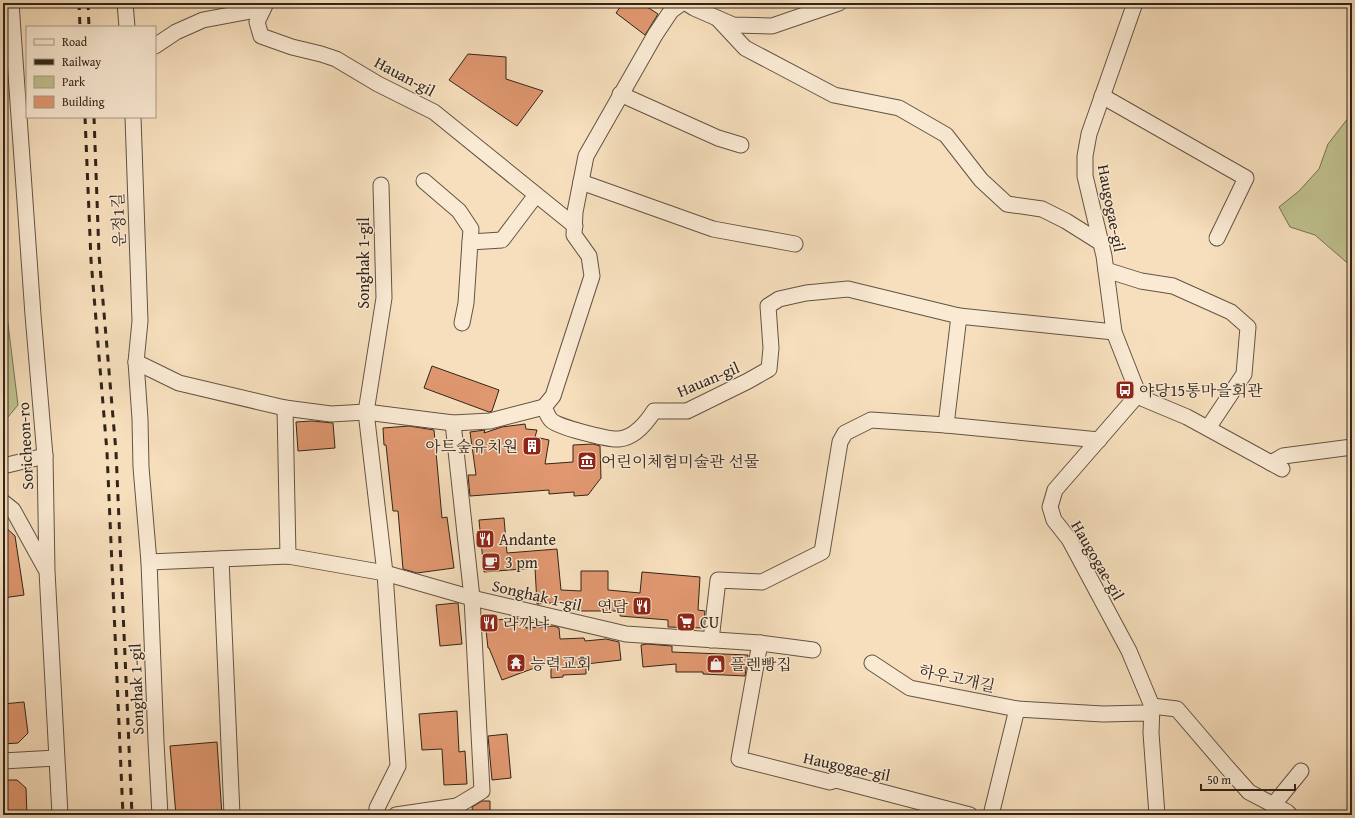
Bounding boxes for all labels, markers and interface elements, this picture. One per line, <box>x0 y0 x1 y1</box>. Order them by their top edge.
legend <box>26 26 156 118</box>
text: Road <box>62 33 88 50</box>
street label: Hauan-gil <box>370 50 440 102</box>
text: Railway <box>62 53 101 70</box>
text: Park <box>62 73 86 90</box>
text: Building <box>62 93 105 110</box>
street label: Haugogae-gil <box>1092 162 1132 254</box>
street label: 운정1길 <box>105 193 131 247</box>
street label: Songhak 1-gil <box>351 217 375 309</box>
street label: Hauan-gil <box>673 355 743 403</box>
place label: 야당15통마을회관 <box>1139 378 1263 402</box>
bus stop icon: 야당15통마을회관 <box>1114 379 1136 401</box>
street label: Soricheon-ro <box>11 402 39 490</box>
place label: 아트숲유치원 <box>425 434 518 458</box>
building icon: 아트숲유치원 <box>521 435 543 457</box>
place label: 어린이체험미술관 선물 <box>601 449 760 473</box>
museum icon: 어린이체험미술관 선물 <box>576 450 598 472</box>
street label: Haugogae-gil <box>1065 516 1131 605</box>
place label: Andante <box>499 527 556 551</box>
restaurant icon: Andante <box>474 528 496 550</box>
place label: 3 pm <box>505 550 538 574</box>
cafe icon: 3 pm <box>480 551 502 573</box>
street label: Songhak 1-gil <box>490 573 585 617</box>
place label: 연담 <box>597 594 629 618</box>
restaurant icon: 연담 <box>631 595 653 617</box>
place label: CU <box>700 610 720 634</box>
place label: 라까냐 <box>503 611 550 635</box>
supermarket icon: CU <box>675 611 697 633</box>
restaurant icon: 라까냐 <box>478 612 500 634</box>
street label: Songhak 1-gil <box>122 642 150 735</box>
place label: 능력교회 <box>530 651 592 675</box>
temple icon: 능력교회 <box>505 652 527 674</box>
place label: 플렌빵집 <box>730 652 792 676</box>
shop icon: 플렌빵집 <box>705 653 727 675</box>
street label: 하우고개길 <box>917 658 997 698</box>
street label: Haugogae-gil <box>801 745 893 787</box>
scale bar <box>1201 766 1295 792</box>
text: 50 m <box>1207 771 1231 788</box>

